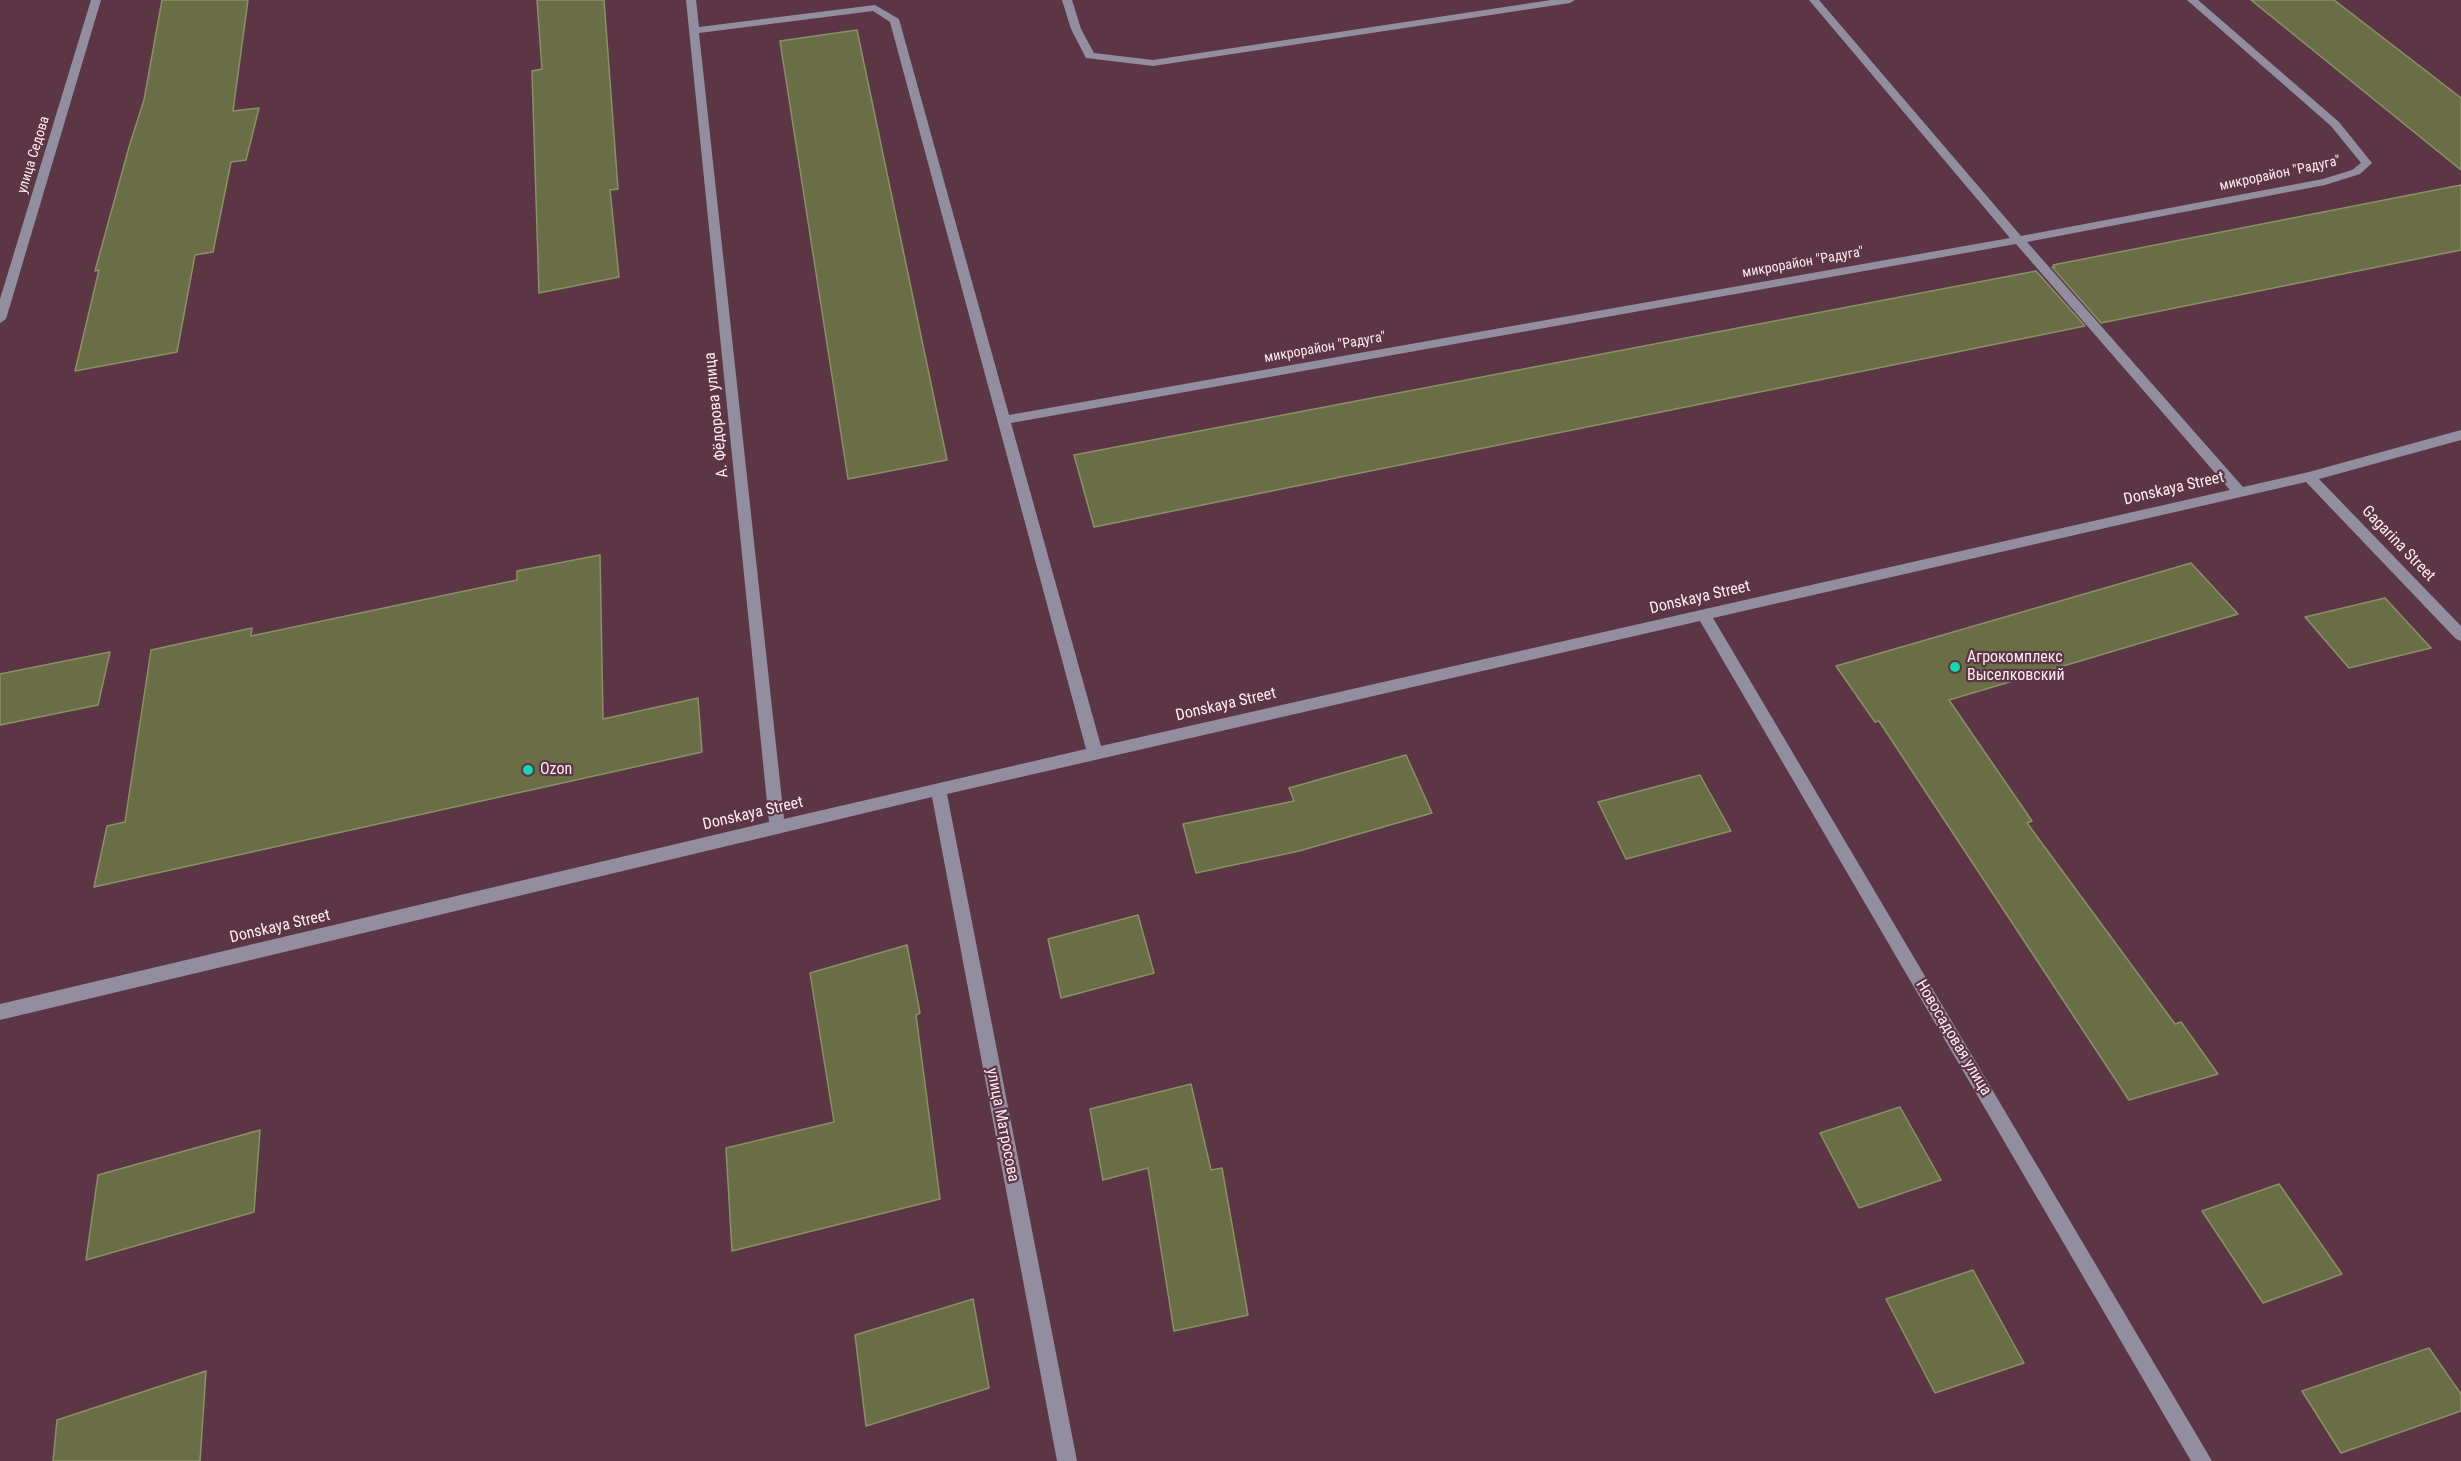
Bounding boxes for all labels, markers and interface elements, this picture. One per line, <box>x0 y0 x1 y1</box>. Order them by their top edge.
street label: улица Седова <box>14 114 54 196</box>
street label: микрорайон "Радуга" <box>2218 153 2342 195</box>
street label: микрорайон "Радуга" <box>1741 244 1865 282</box>
street label: микрорайон "Радуга" <box>1263 329 1387 367</box>
street label: А. Фёдорова улица <box>701 351 733 479</box>
street label: Donskaya Street <box>2122 468 2226 510</box>
street label: Gagarina Street <box>2357 502 2439 586</box>
street label: Donskaya Street <box>1648 577 1752 619</box>
place label: Агрокомплекс Выселковский <box>1967 648 2065 686</box>
marker: Агрокомплекс Выселковский <box>1948 660 1962 674</box>
street label: Donskaya Street <box>1174 684 1278 726</box>
place label: Ozon <box>540 760 572 780</box>
marker: Ozon <box>521 763 535 777</box>
street label: Donskaya Street <box>701 793 805 835</box>
street label: Donskaya Street <box>228 906 332 948</box>
street label: Новосадовая улица <box>1911 977 1995 1099</box>
street label: улица Матросова <box>982 1066 1022 1184</box>

